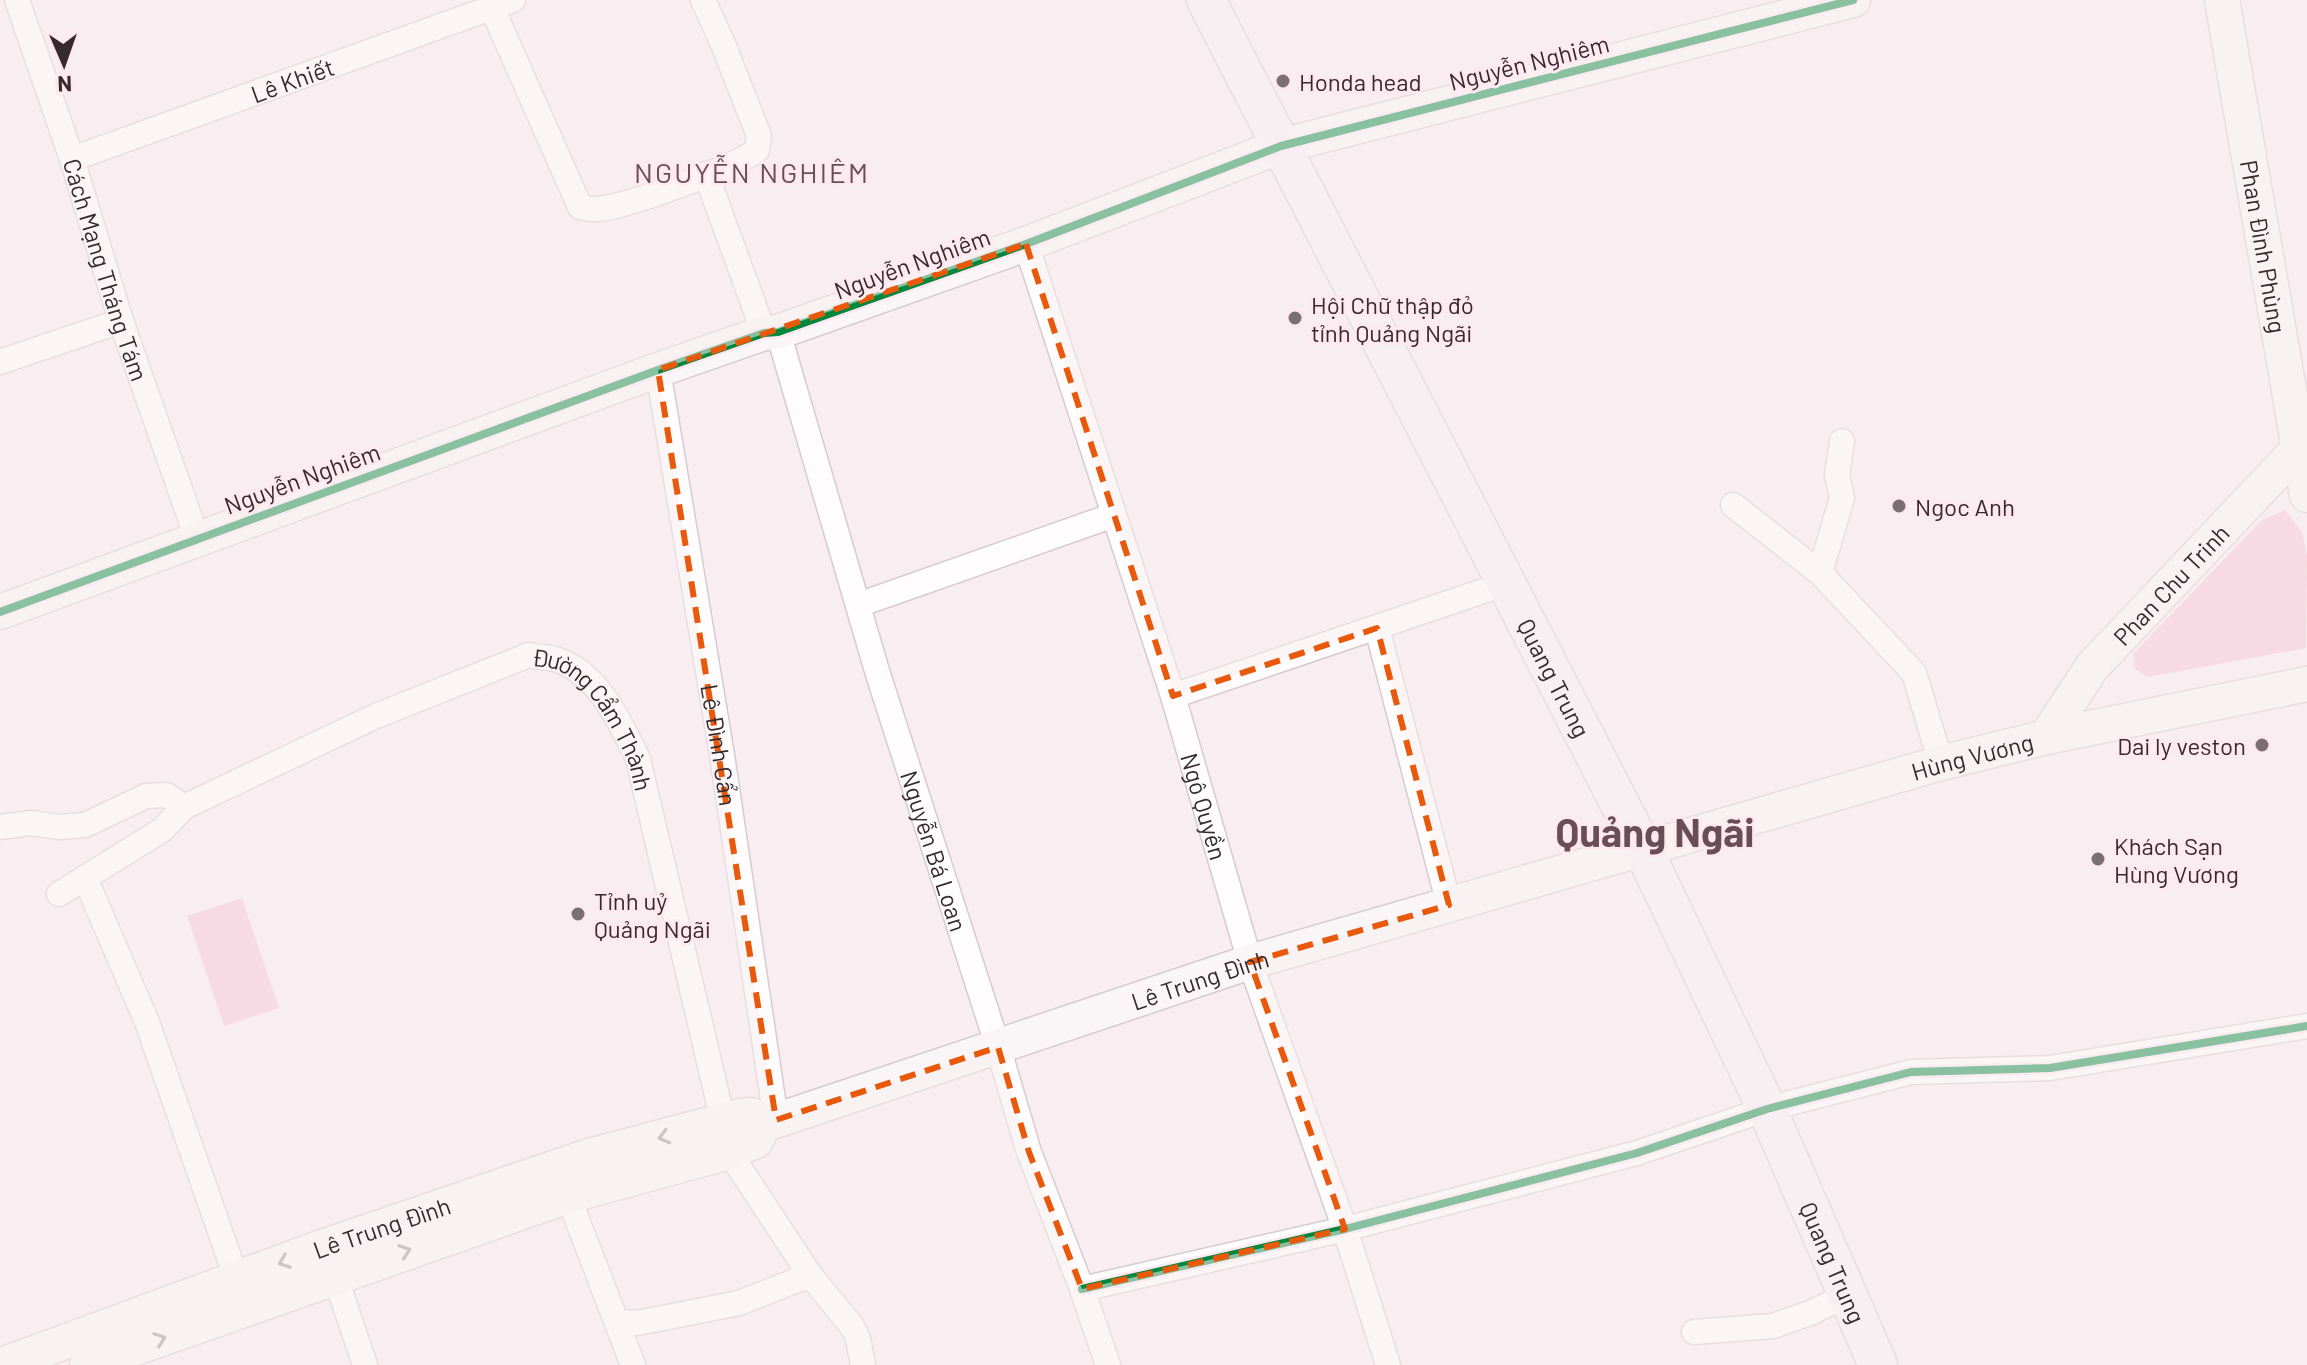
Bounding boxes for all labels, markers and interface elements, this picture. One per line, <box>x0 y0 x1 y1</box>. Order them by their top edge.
north arrow <box>24 24 104 104</box>
street label: Nguyễn Nghiêm <box>1446 28 1612 96</box>
street label: Lê Khiết <box>247 51 338 108</box>
place label: Honda head <box>1299 67 1422 96</box>
text: N <box>57 72 73 98</box>
marker: Honda head <box>1274 72 1292 90</box>
district label: NGUYỄN NGHIÊM <box>634 154 870 189</box>
street label: Cách Mạng Tháng Tám <box>58 155 155 385</box>
street label: Phan Đình Phùng <box>2235 158 2293 335</box>
street label: Nguyễn Nghiêm <box>830 221 994 305</box>
place label: Hội Chữ thập đỏ tỉnh Quảng Ngãi <box>1311 290 1474 347</box>
marker: Hội Chữ thập đỏ tỉnh Quảng Ngãi <box>1286 309 1304 327</box>
street label: Nguyễn Nghiêm <box>220 436 384 520</box>
place label: Ngoc Anh <box>1915 492 2015 521</box>
marker: Ngoc Anh <box>1890 497 1908 515</box>
street label: Phan Chu Trinh <box>2107 518 2235 650</box>
street label: Quang Trung <box>1512 613 1597 742</box>
street label: Đường Cẩm Thành <box>531 642 659 793</box>
street label: Lê Đình Cẩn <box>696 682 744 808</box>
street label: Hùng Vương <box>1908 726 2036 785</box>
place label: Dai ly veston <box>2117 731 2246 760</box>
marker: Dai ly veston <box>2253 736 2271 754</box>
street label: Ngô Quyền <box>1176 749 1234 863</box>
street label: Nguyễn Bá Loan <box>895 767 974 935</box>
district label: Quảng Ngãi <box>1556 807 1754 855</box>
place label: Khách Sạn Hùng Vương <box>2114 831 2239 888</box>
marker: Khách Sạn Hùng Vương <box>2089 850 2107 868</box>
place label: Tỉnh uỷ Quảng Ngãi <box>594 886 711 943</box>
marker: Tỉnh uỷ Quảng Ngãi <box>569 905 587 923</box>
street label: Lê Trung Đình <box>1127 943 1272 1015</box>
one-way arrow <box>657 1128 671 1144</box>
street label: Lê Trung Đình <box>309 1190 454 1264</box>
street label: Quang Trung <box>1794 1197 1872 1327</box>
one-way arrow <box>397 1245 411 1261</box>
one-way arrow <box>278 1252 292 1269</box>
one-way arrow <box>152 1332 166 1348</box>

